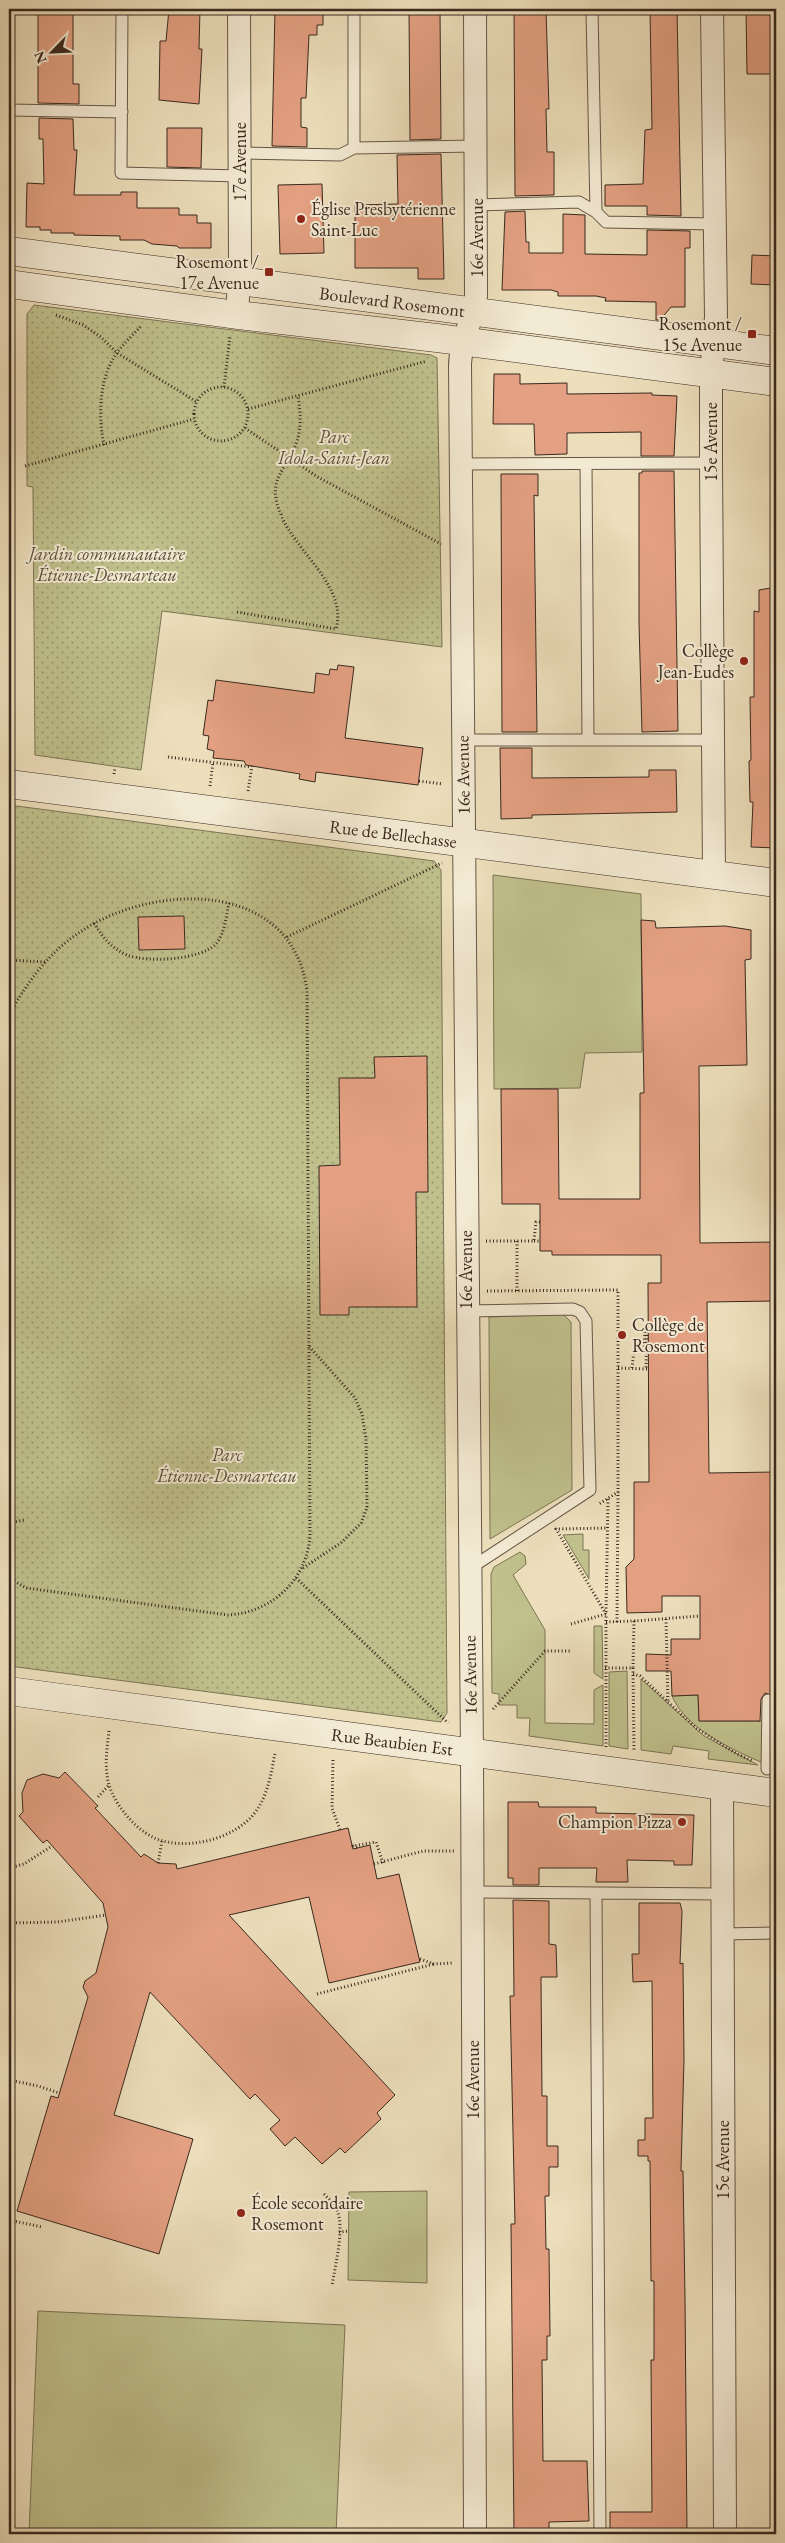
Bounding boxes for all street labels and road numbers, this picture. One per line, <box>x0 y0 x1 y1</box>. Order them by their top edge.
street label: 17e Avenue <box>228 122 251 202</box>
street label: 16e Avenue <box>465 198 488 278</box>
street label: Boulevard Rosemont <box>318 281 466 322</box>
street label: 15e Avenue <box>699 402 722 482</box>
street label: 16e Avenue <box>450 735 475 815</box>
street label: Rue de Bellechasse <box>328 814 458 853</box>
street label: 16e Avenue <box>454 1230 477 1310</box>
street label: 16e Avenue <box>457 1635 482 1715</box>
street label: Rue Beaubien Est <box>330 1723 455 1760</box>
street label: 16e Avenue <box>461 2040 484 2120</box>
street label: 15e Avenue <box>711 2120 734 2200</box>

